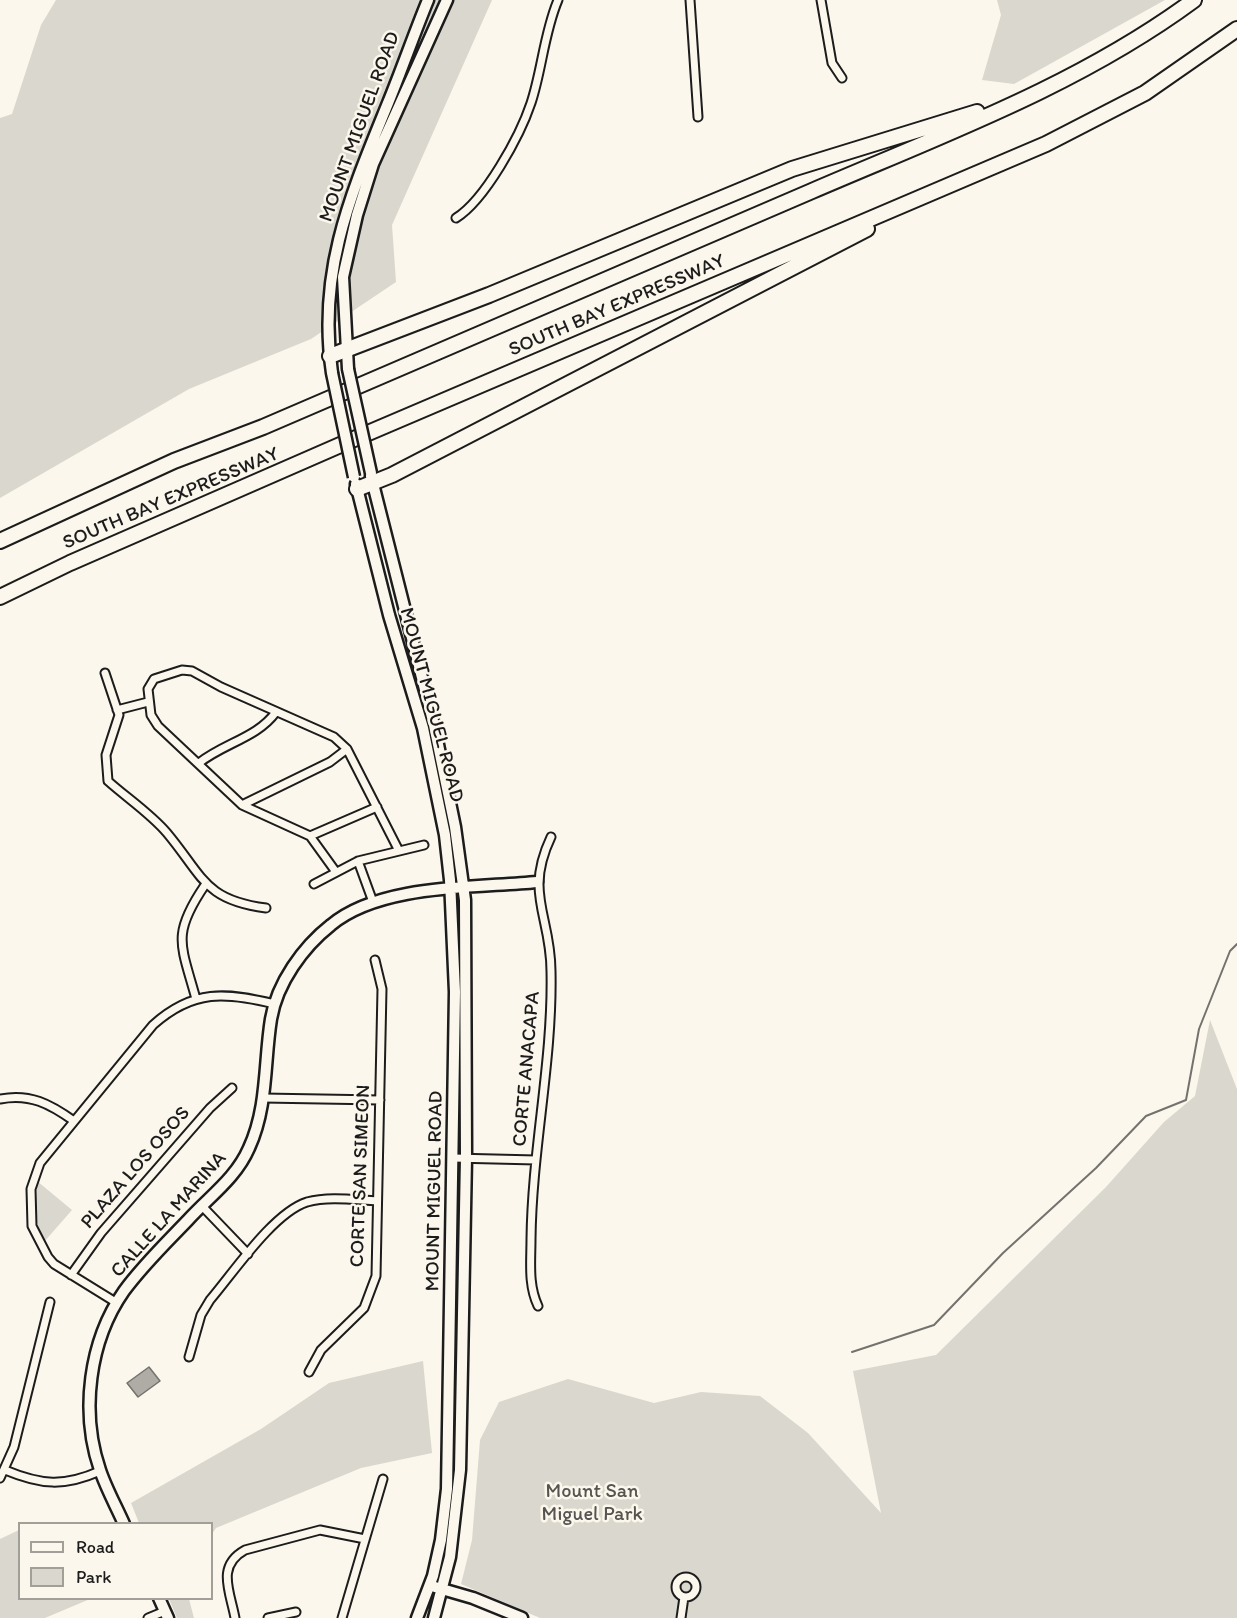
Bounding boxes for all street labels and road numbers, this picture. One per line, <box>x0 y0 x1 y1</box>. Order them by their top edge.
street label: MOUNT MIGUEL ROAD <box>314 29 406 225</box>
street label: SOUTH BAY EXPRESSWAY <box>505 250 729 362</box>
street label: SOUTH BAY EXPRESSWAY <box>59 443 283 555</box>
street label: MOUNT MIGUEL ROAD <box>393 605 469 805</box>
street label: CORTE ANACAPA <box>508 990 546 1148</box>
street label: CORTE SAN SIMEON <box>346 1084 376 1268</box>
street label: MOUNT MIGUEL ROAD <box>421 1090 449 1292</box>
street label: PLAZA LOS OSOS <box>76 1102 196 1234</box>
street label: CALLE LA MARINA <box>106 1147 232 1283</box>

